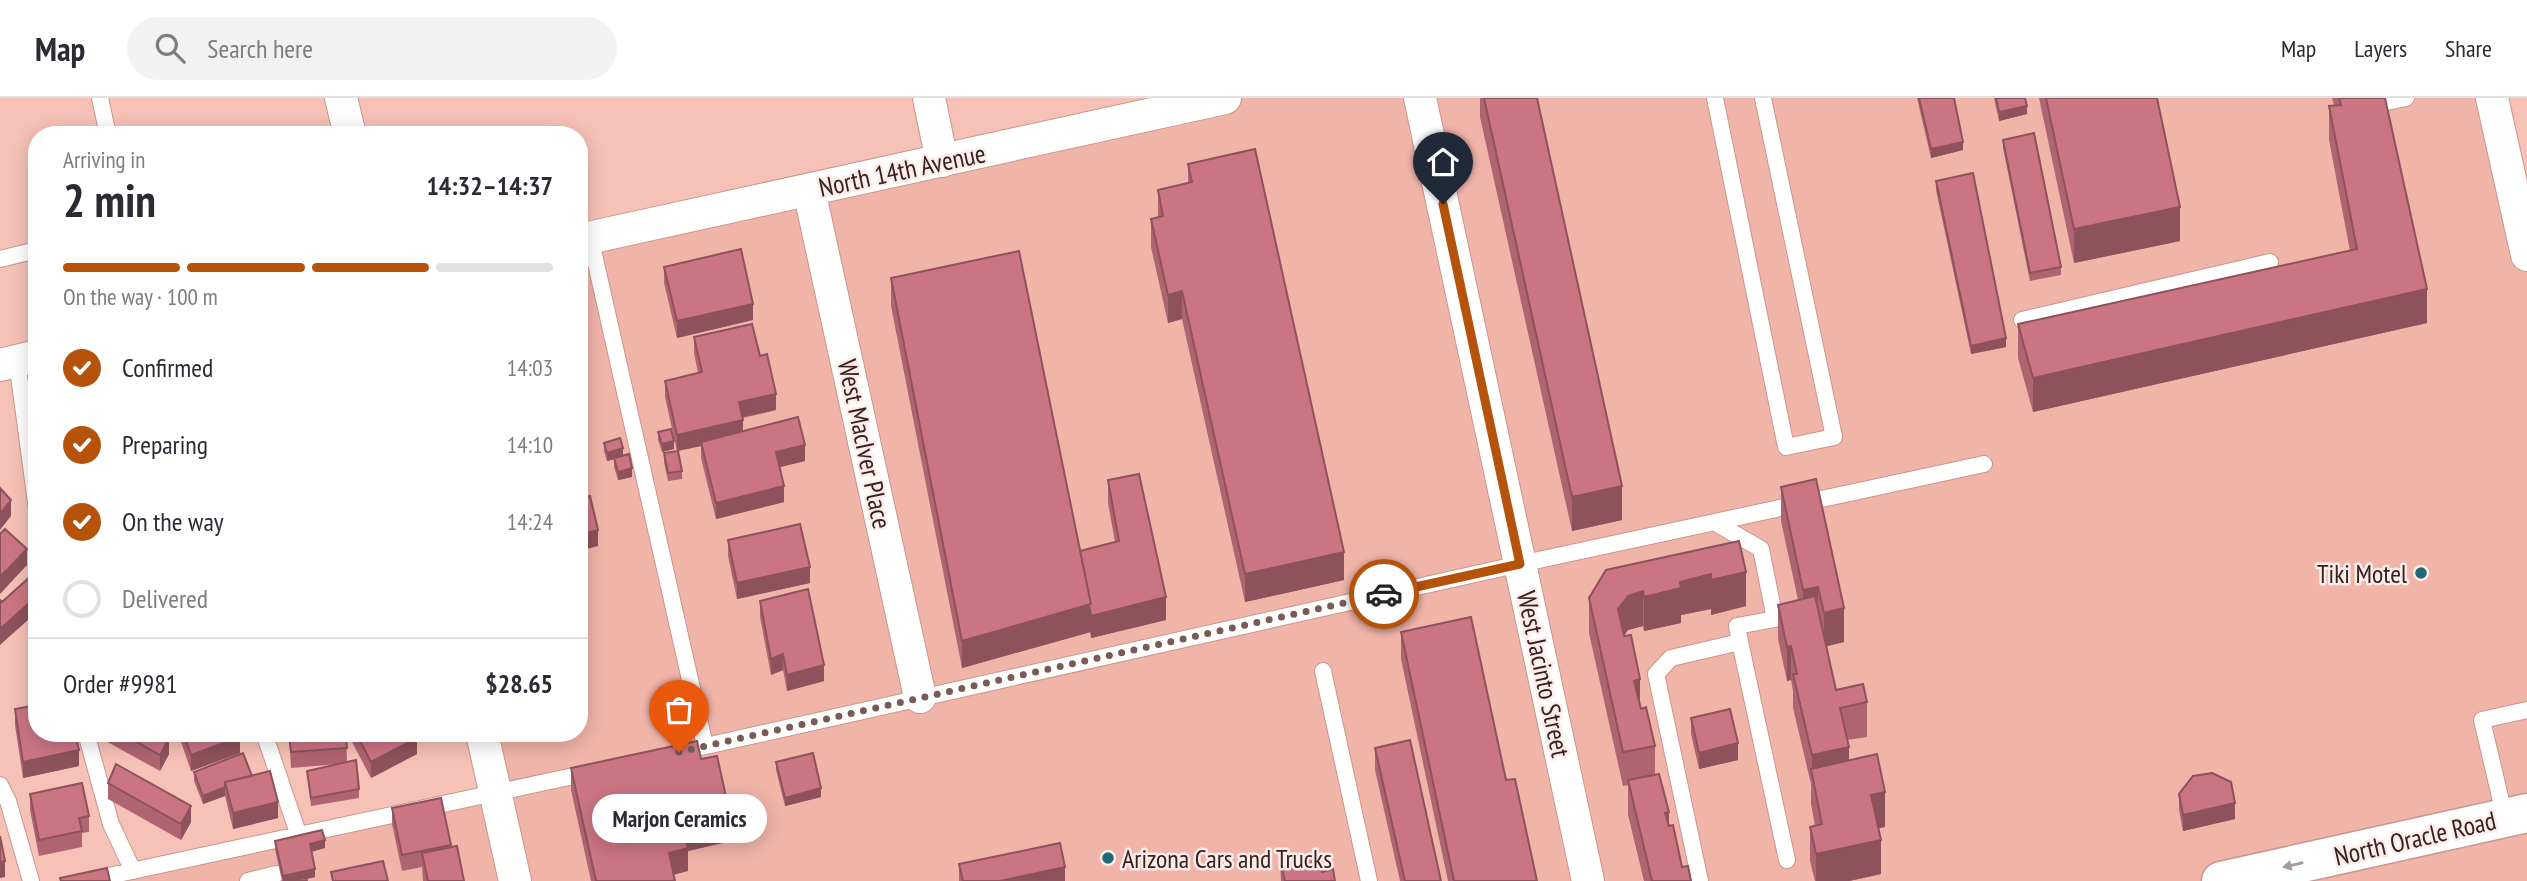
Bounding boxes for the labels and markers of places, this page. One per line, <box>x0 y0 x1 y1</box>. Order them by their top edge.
pin <box>1413 132 1473 204</box>
place label: Tiki Motel <box>2317 557 2407 590</box>
marker: Tiki Motel <box>2413 565 2429 581</box>
pin <box>649 680 709 752</box>
callout: Marjon Ceramics <box>592 794 766 843</box>
place label: Arizona Cars and Trucks <box>1122 842 1332 875</box>
marker: Arizona Cars and Trucks <box>1100 850 1116 866</box>

